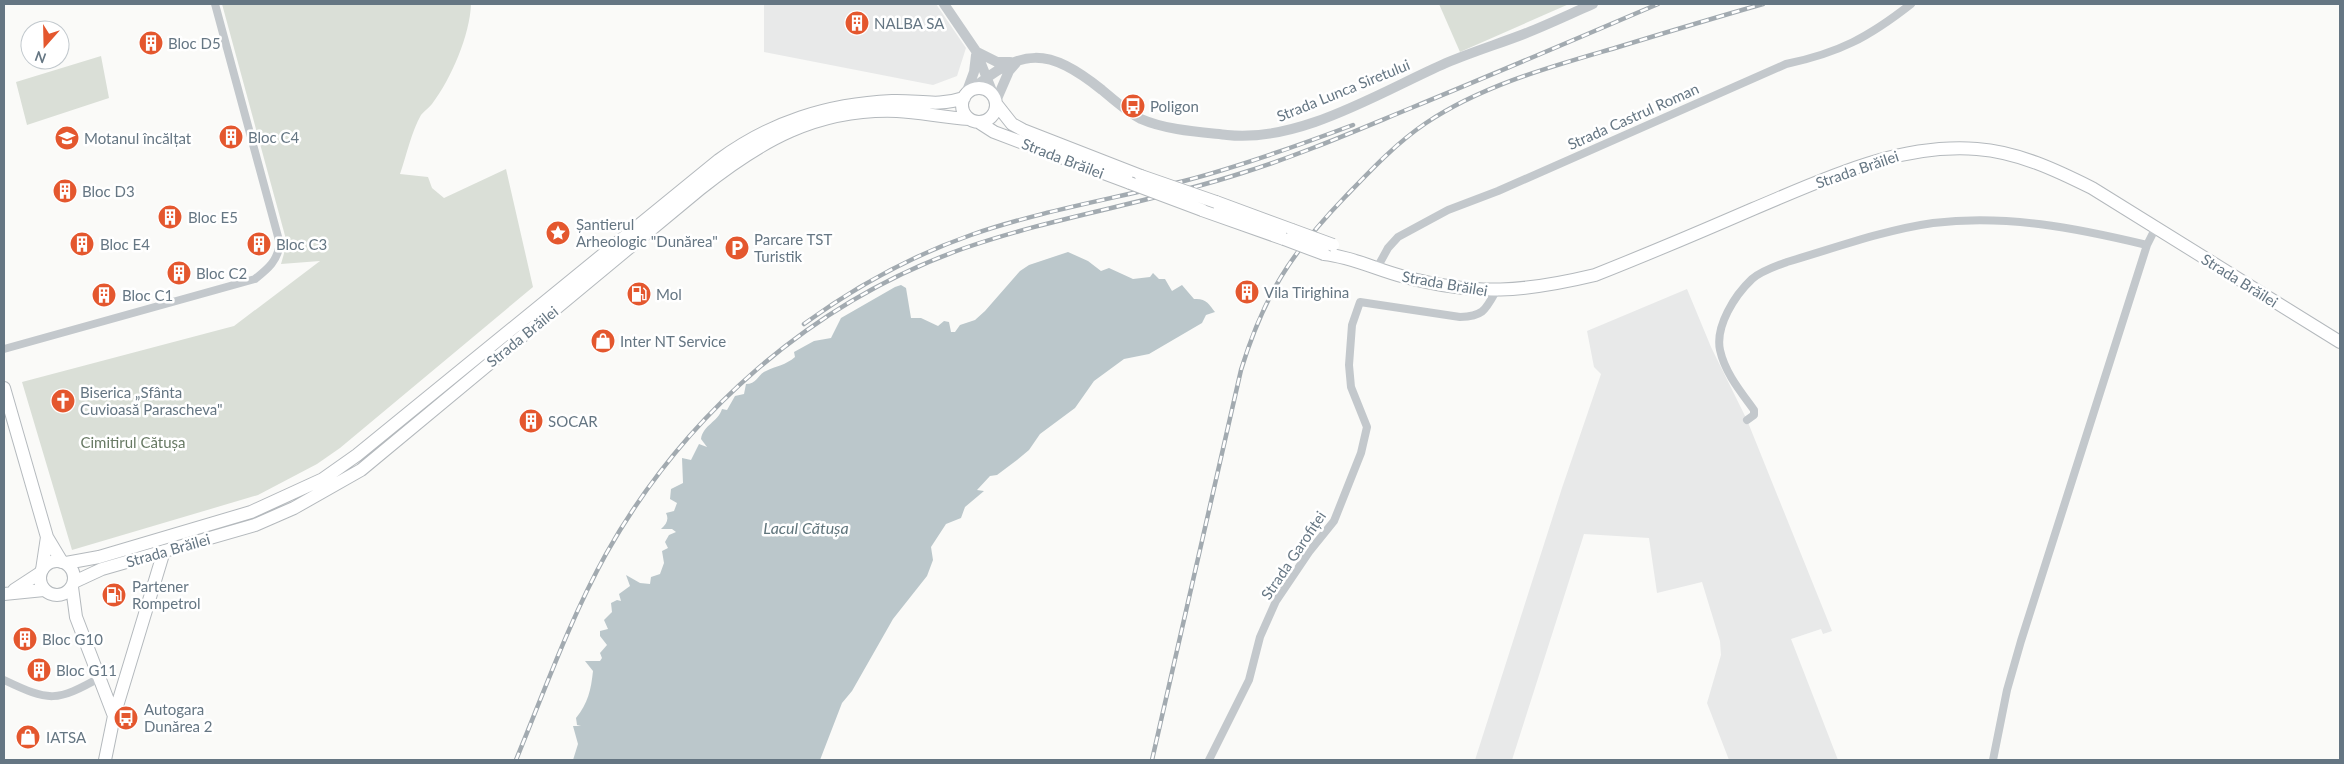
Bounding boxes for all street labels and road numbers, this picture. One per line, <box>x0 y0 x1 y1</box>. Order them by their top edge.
street label: Strada Lunca Siretului <box>1274 55 1412 125</box>
street label: Strada Castrul Roman <box>1565 79 1701 153</box>
street label: Strada Brăilei <box>1019 134 1107 182</box>
street label: Strada Brăilei <box>1813 146 1901 192</box>
street label: Strada Brăilei <box>2198 249 2282 311</box>
street label: Strada Brăilei <box>1401 267 1489 299</box>
street label: Strada Brăilei <box>483 302 561 370</box>
street label: Strada Garofiței <box>1257 507 1329 603</box>
street label: Strada Brăilei <box>124 529 212 571</box>

